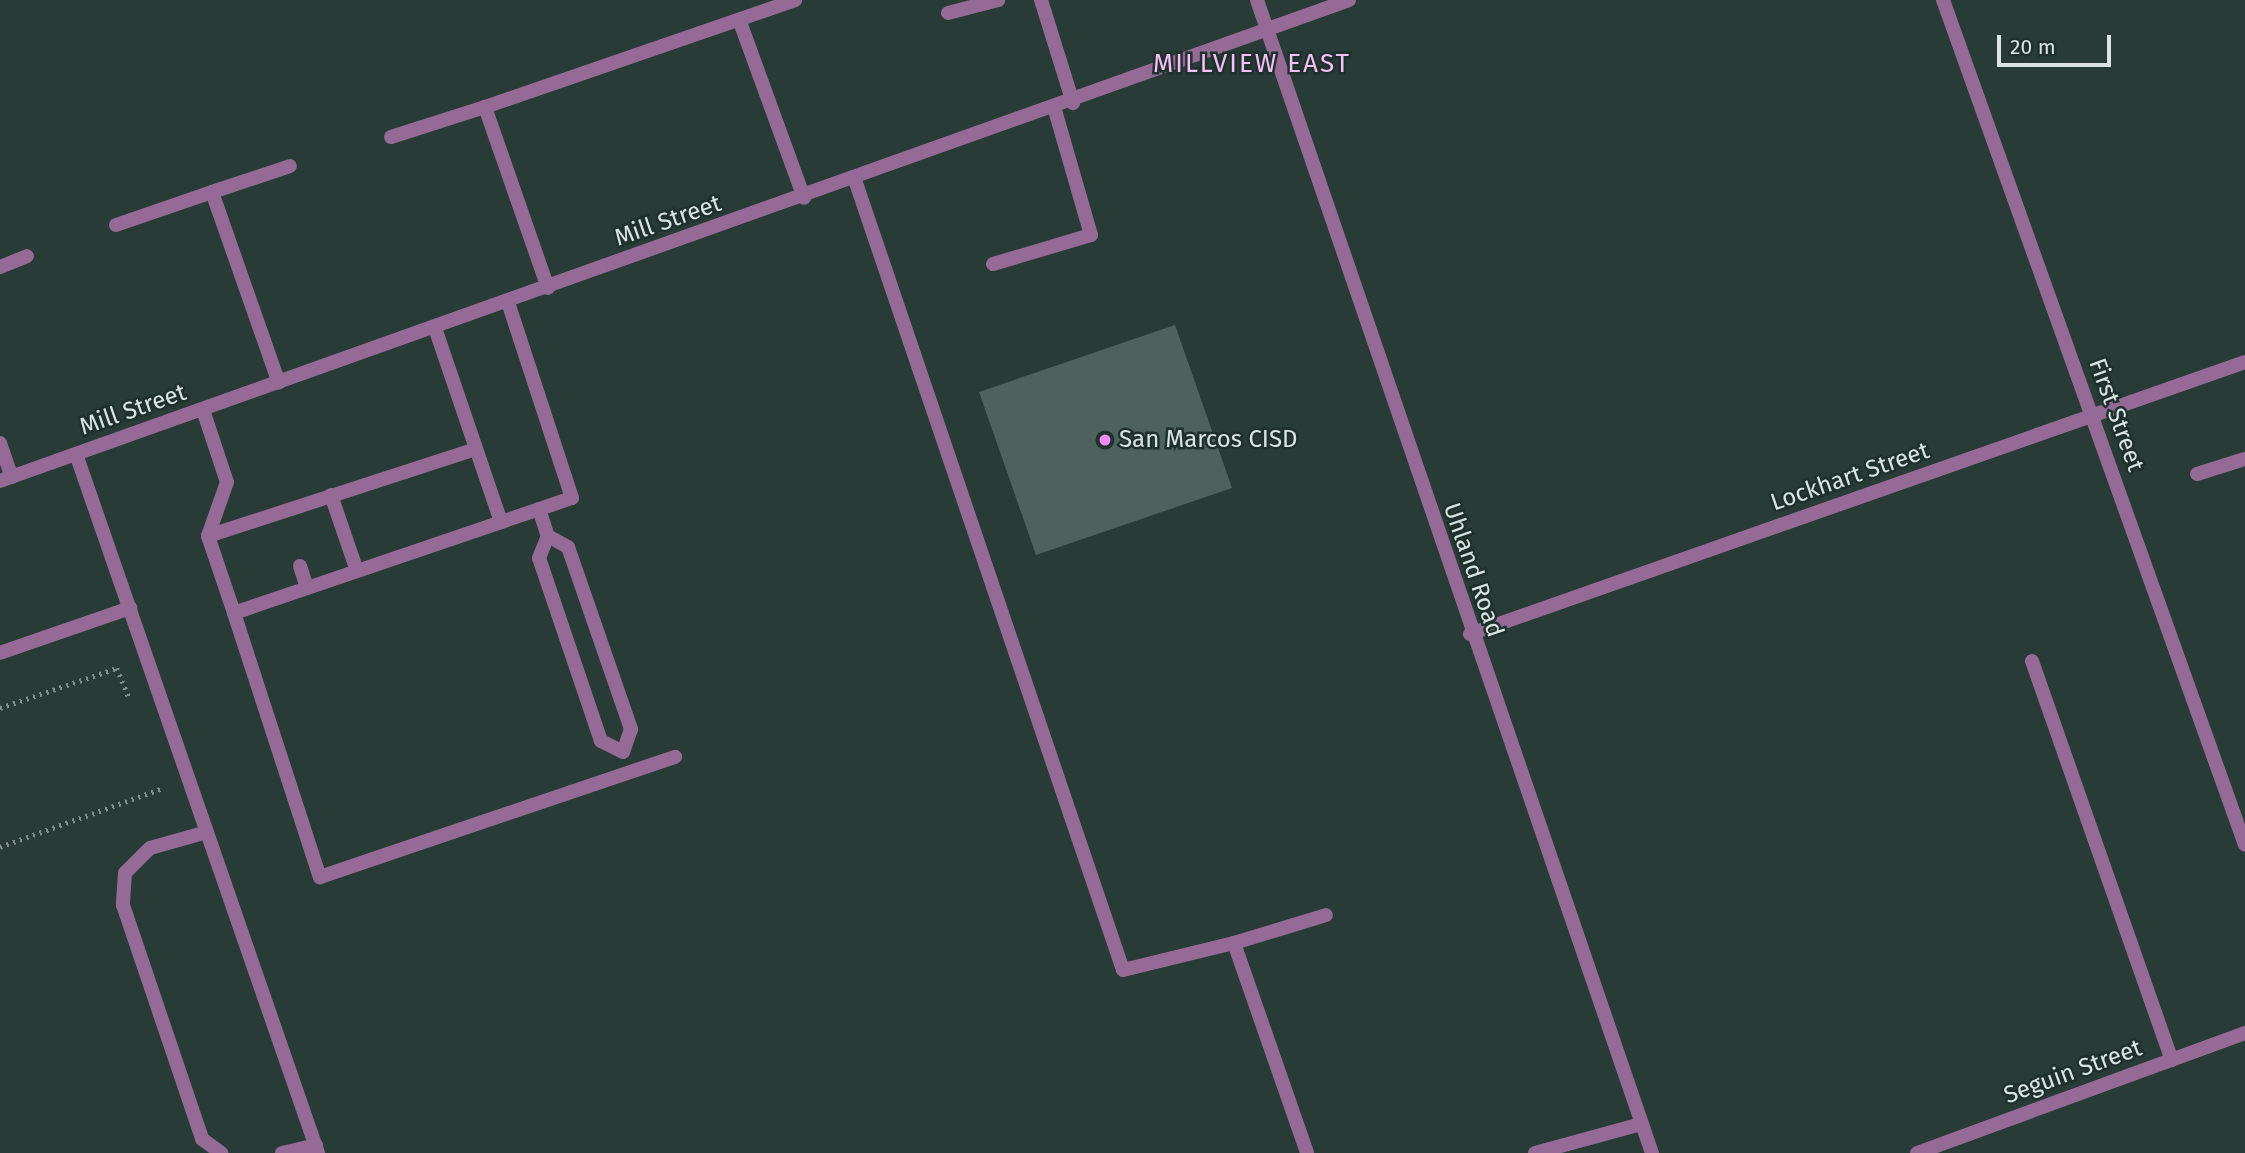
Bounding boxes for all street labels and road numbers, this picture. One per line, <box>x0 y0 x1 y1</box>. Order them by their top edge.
street label: Mill Street <box>611 189 725 253</box>
street label: First Street <box>2082 355 2150 475</box>
street label: Mill Street <box>76 378 190 442</box>
street label: Lockhart Street <box>1767 436 1933 518</box>
street label: Uhland Road <box>1437 499 1509 641</box>
street label: Seguin Street <box>2000 1034 2146 1110</box>

